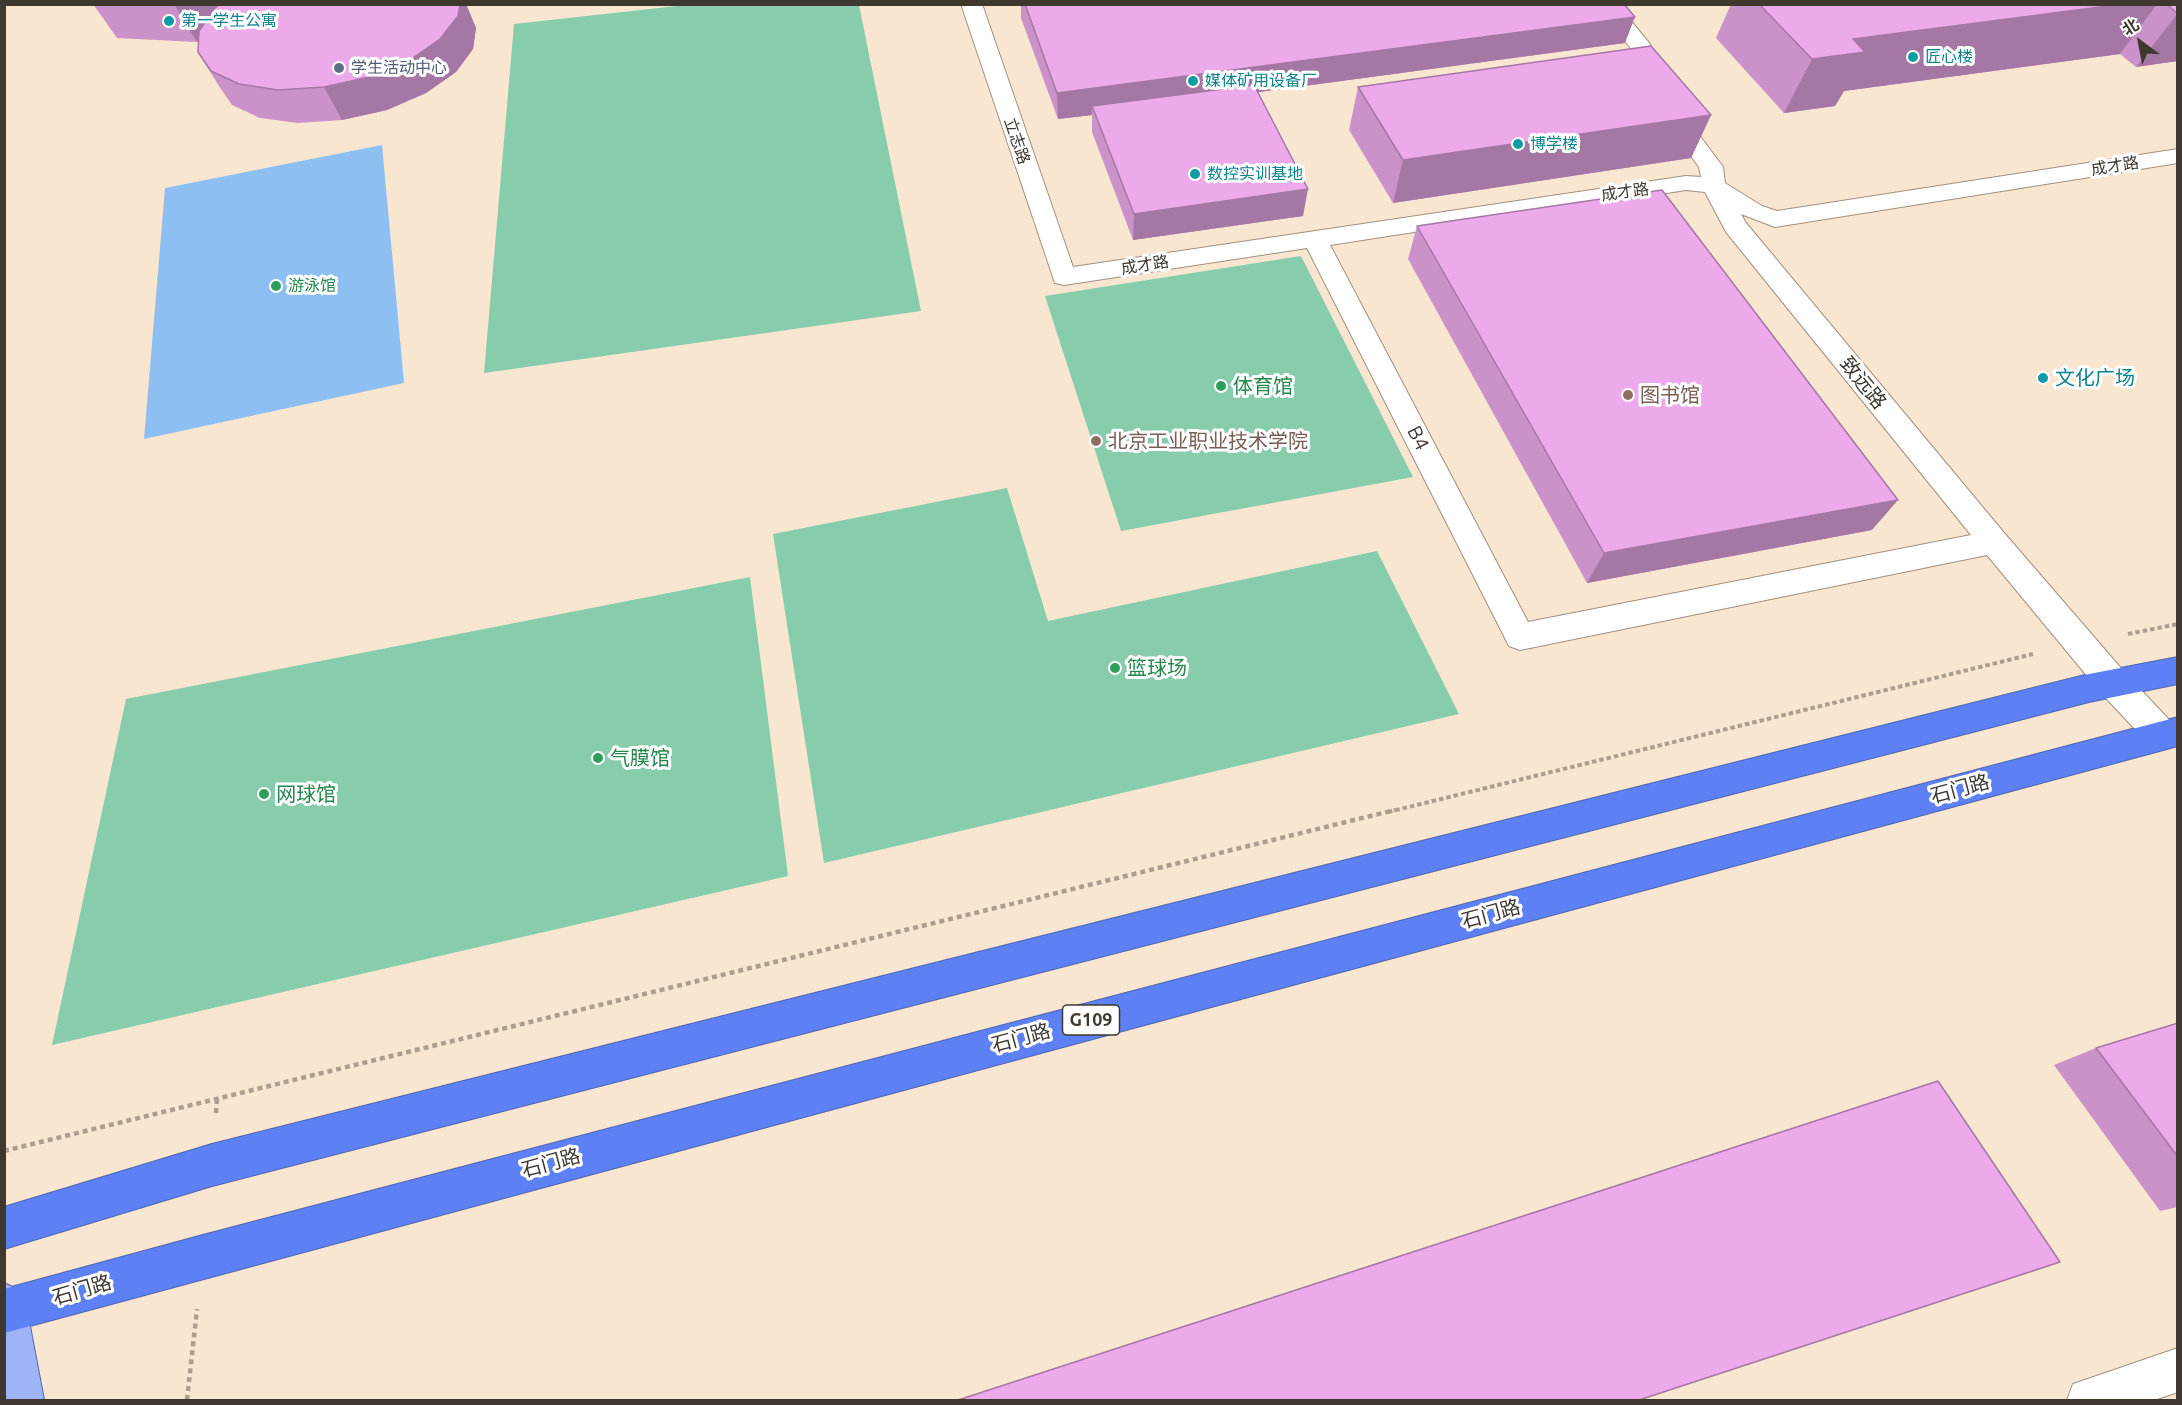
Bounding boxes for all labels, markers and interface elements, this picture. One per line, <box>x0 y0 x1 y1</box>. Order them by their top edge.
place label: 第一学生公寓 <box>181 11 277 31</box>
north arrow <box>2110 12 2170 72</box>
marker: 第一学生公寓 <box>162 14 176 28</box>
text: 北 <box>2119 15 2142 39</box>
place label: 匠心楼 <box>1925 47 1973 67</box>
marker: 匠心楼 <box>1906 50 1920 64</box>
place label: 学生活动中心 <box>351 58 447 78</box>
marker: 学生活动中心 <box>332 61 346 75</box>
place label: 媒体矿用设备厂 <box>1205 71 1317 91</box>
marker: 媒体矿用设备厂 <box>1186 74 1200 88</box>
street label: 立志路 <box>1000 115 1034 167</box>
place label: 博学楼 <box>1530 134 1578 154</box>
marker: 博学楼 <box>1511 137 1525 151</box>
street label: 成才路 <box>2090 153 2140 179</box>
place label: 数控实训基地 <box>1207 164 1303 184</box>
marker: 数控实训基地 <box>1188 167 1202 181</box>
street label: 成才路 <box>1600 179 1650 205</box>
street label: 成才路 <box>1120 252 1170 278</box>
place label: 游泳馆 <box>288 276 336 296</box>
marker: 游泳馆 <box>269 279 283 293</box>
street label: 致远路 <box>1835 352 1891 414</box>
place label: 文化广场 <box>2055 366 2135 390</box>
marker: 文化广场 <box>2036 371 2050 385</box>
place label: 体育馆 <box>1233 374 1293 398</box>
marker: 体育馆 <box>1214 379 1228 393</box>
place label: 图书馆 <box>1640 383 1700 407</box>
marker: 图书馆 <box>1621 388 1635 402</box>
street label: B4 <box>1402 422 1434 454</box>
place label: 北京工业职业技术学院 <box>1108 429 1308 453</box>
marker: 北京工业职业技术学院 <box>1089 434 1103 448</box>
place label: 篮球场 <box>1127 656 1187 680</box>
marker: 篮球场 <box>1108 661 1122 675</box>
place label: 气膜馆 <box>610 746 670 770</box>
marker: 气膜馆 <box>591 751 605 765</box>
street label: 石门路 <box>1928 770 1992 808</box>
place label: 网球馆 <box>276 782 336 806</box>
marker: 网球馆 <box>257 787 271 801</box>
street label: 石门路 <box>1459 895 1523 933</box>
road number: G109 <box>1062 1005 1120 1035</box>
street label: 石门路 <box>989 1019 1053 1057</box>
street label: 石门路 <box>519 1144 583 1182</box>
street label: 石门路 <box>50 1270 114 1310</box>

